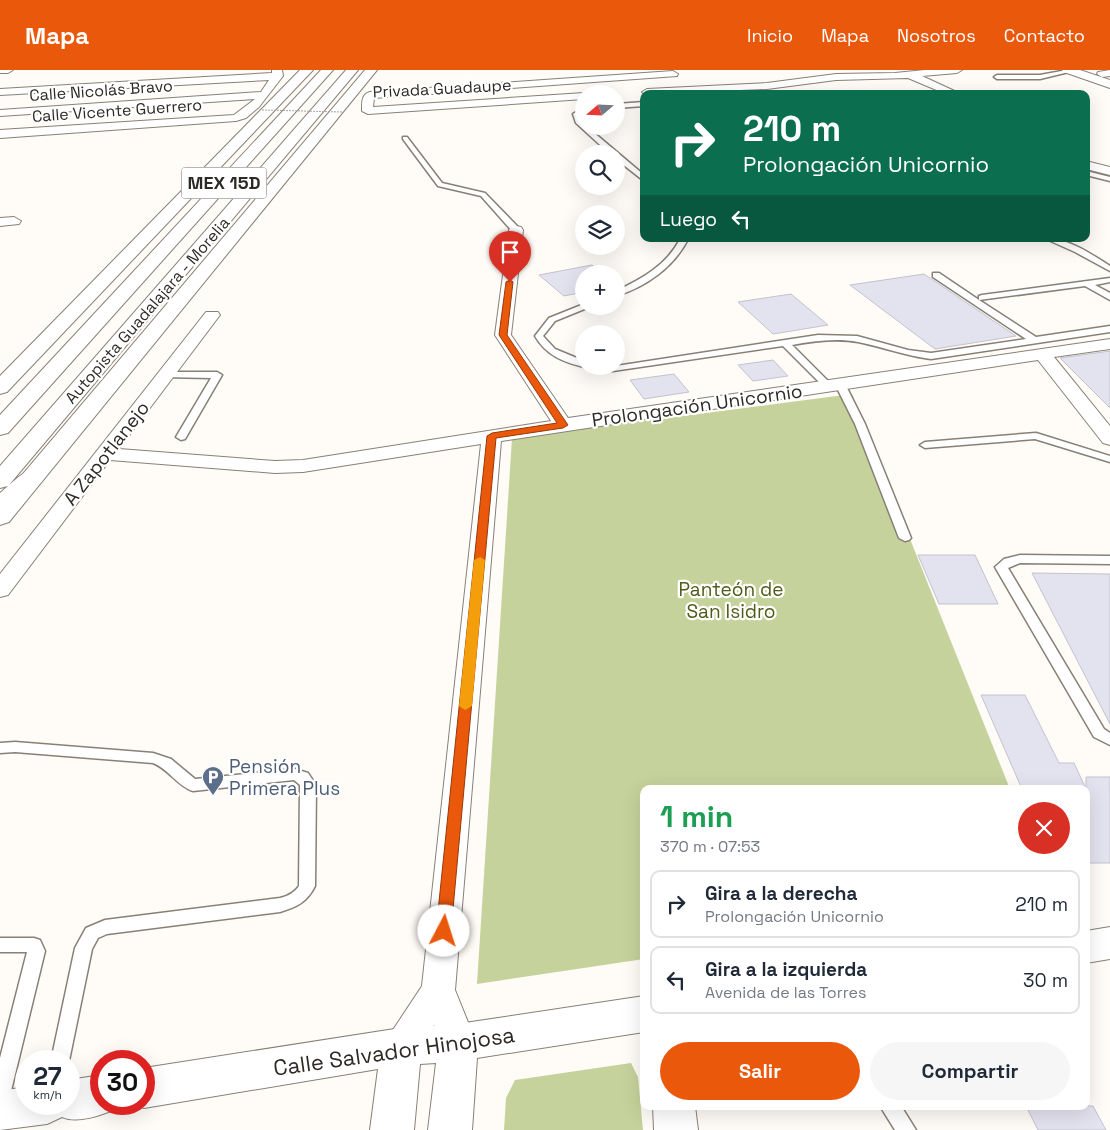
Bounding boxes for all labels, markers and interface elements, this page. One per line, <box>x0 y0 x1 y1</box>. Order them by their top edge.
text: Mapa <box>25 20 89 51</box>
text: Inicio <box>747 24 793 47</box>
text: Mapa <box>821 24 869 47</box>
text: Nosotros <box>897 24 976 47</box>
text: Contacto <box>1004 24 1085 47</box>
street label: Privada Guadaupe <box>372 74 512 103</box>
street label: Calle Nicolás Bravo <box>29 75 173 106</box>
north arrow <box>575 85 625 135</box>
map controls <box>575 85 625 375</box>
street label: Calle Vicente Guerrero <box>31 94 203 127</box>
text: 210 m <box>743 107 841 151</box>
icon: right <box>660 110 725 175</box>
button: search <box>575 145 625 195</box>
text: Prolongación Unicornio <box>743 150 989 178</box>
road number: MEX 15D <box>182 168 266 198</box>
button: layers <box>575 205 625 255</box>
icon: left <box>727 205 755 233</box>
text: Luego <box>660 207 717 232</box>
street label: Autopista Guadalajara - Morelia <box>61 213 234 408</box>
pin <box>489 231 531 282</box>
icon: arrive <box>496 238 524 266</box>
button: + <box>575 265 625 315</box>
button: − <box>575 325 625 375</box>
street label: Prolongación Unicornio <box>590 378 804 433</box>
street label: A Zapotlanejo <box>58 396 155 511</box>
park label: Panteón de San Isidro <box>679 577 783 624</box>
place label: Pensión Primera Plus <box>229 754 340 801</box>
parking icon: Pensión Primera Plus <box>201 765 225 796</box>
text: 1 min <box>660 797 733 836</box>
button: close <box>1018 802 1070 854</box>
text: 370 m · 07:53 <box>660 836 760 857</box>
text: Gira a la derecha <box>705 881 857 906</box>
icon: right <box>662 890 690 918</box>
text: 210 m <box>1015 892 1068 917</box>
position arrow <box>417 904 469 956</box>
text: Prolongación Unicornio <box>705 906 884 927</box>
text: Gira a la izquierda <box>705 957 867 982</box>
icon: left <box>662 966 690 994</box>
text: 30 m <box>1023 968 1068 993</box>
text: Avenida de las Torres <box>705 982 866 1003</box>
street label: Calle Salvador Hinojosa <box>272 1020 517 1082</box>
button: Salir <box>660 1042 860 1100</box>
button: Compartir <box>870 1042 1070 1100</box>
speed limit sign: 30 <box>90 1050 155 1115</box>
text: 27 <box>33 1060 62 1092</box>
text: km/h <box>33 1087 62 1103</box>

